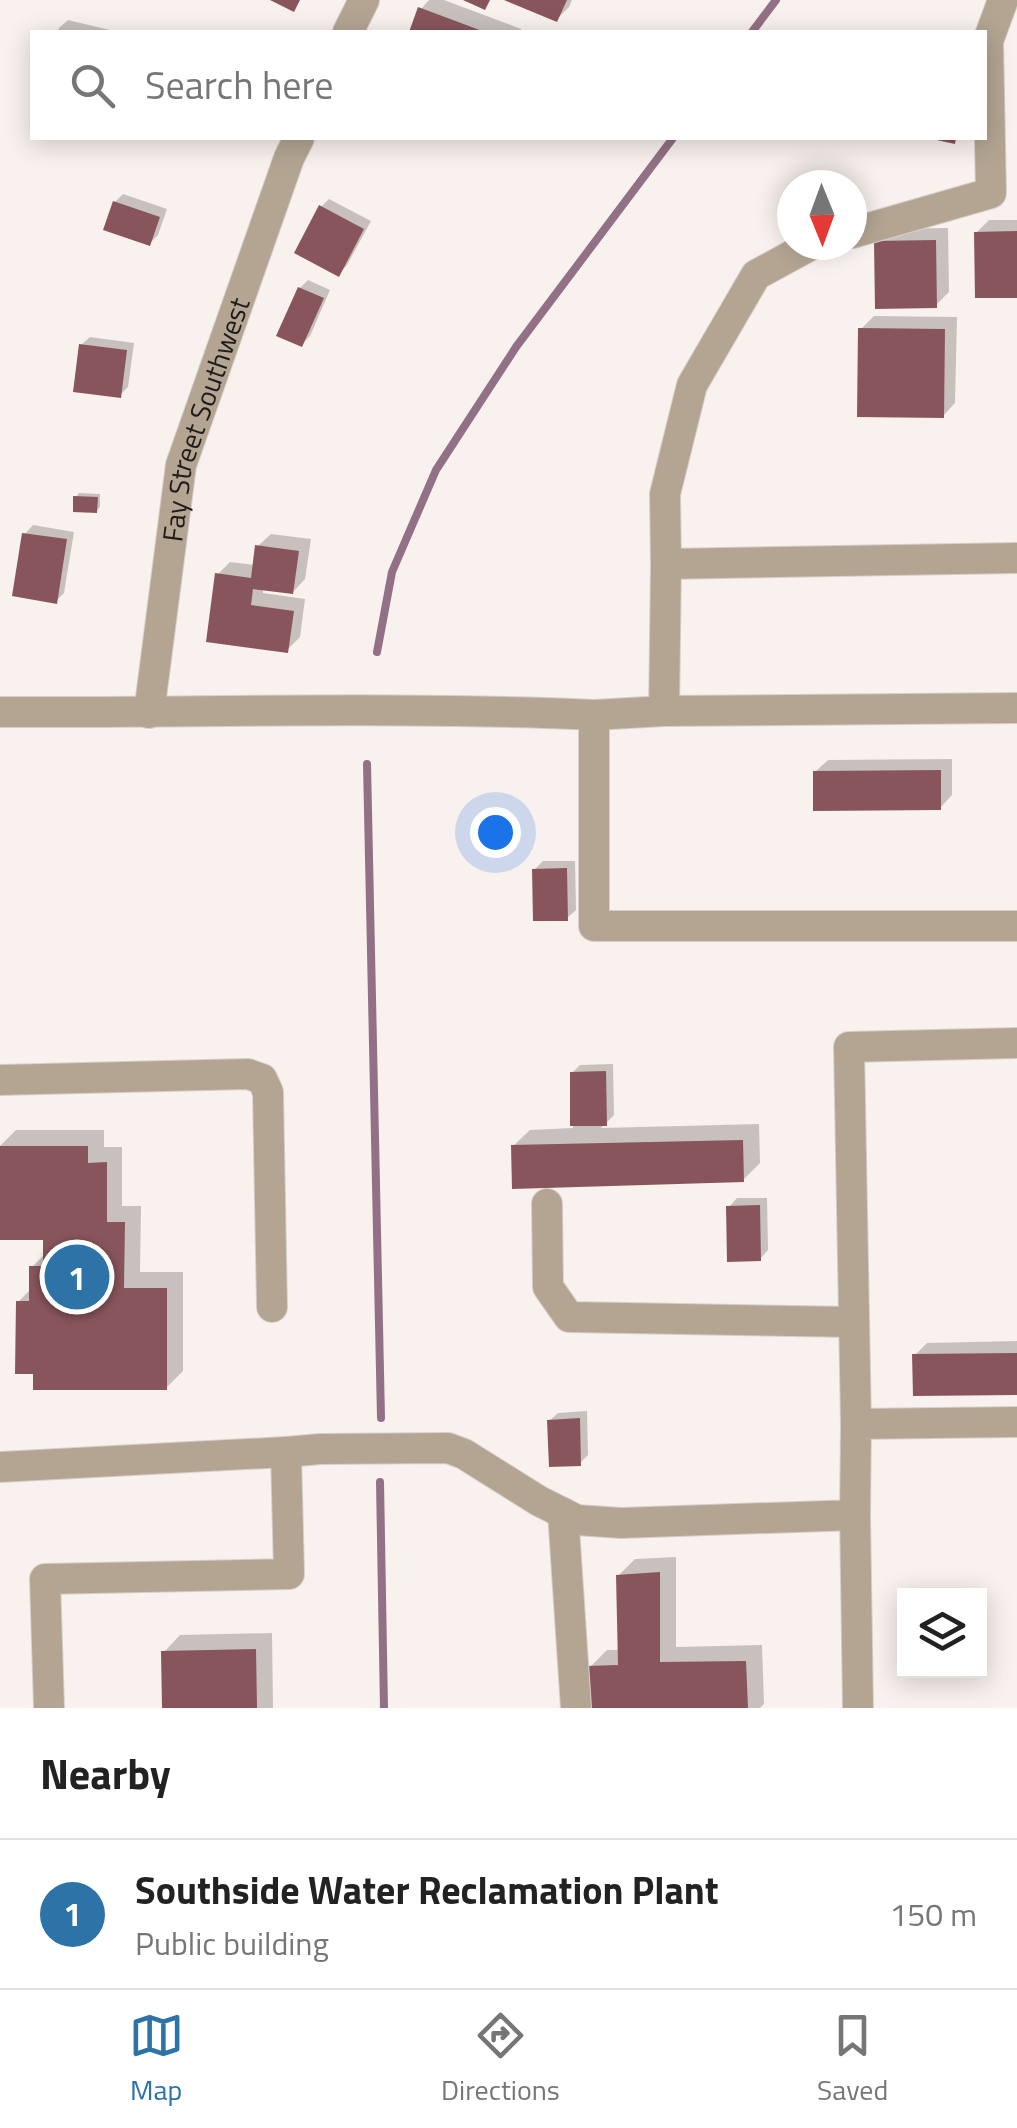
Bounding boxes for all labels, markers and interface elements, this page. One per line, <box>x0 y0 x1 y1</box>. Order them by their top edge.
search box <box>30 30 987 140</box>
text: Search here <box>145 56 333 114</box>
icon: search <box>65 58 120 113</box>
north arrow <box>777 170 867 260</box>
street label: Fay Street Southwest <box>150 291 260 544</box>
your location <box>470 807 521 858</box>
pin: 1 <box>44 1240 110 1314</box>
map controls <box>897 1588 987 1678</box>
button: layers <box>897 1588 987 1678</box>
text: Nearby <box>40 1741 171 1805</box>
text: Southside Water Reclamation Plant <box>135 1861 719 1919</box>
text: 1 <box>64 1890 81 1938</box>
text: 150 m <box>889 1890 977 1938</box>
text: Public building <box>135 1919 329 1967</box>
tab: Map <box>129 2008 184 2111</box>
tab: Directions <box>441 2008 560 2111</box>
tab: Saved <box>817 2008 888 2111</box>

